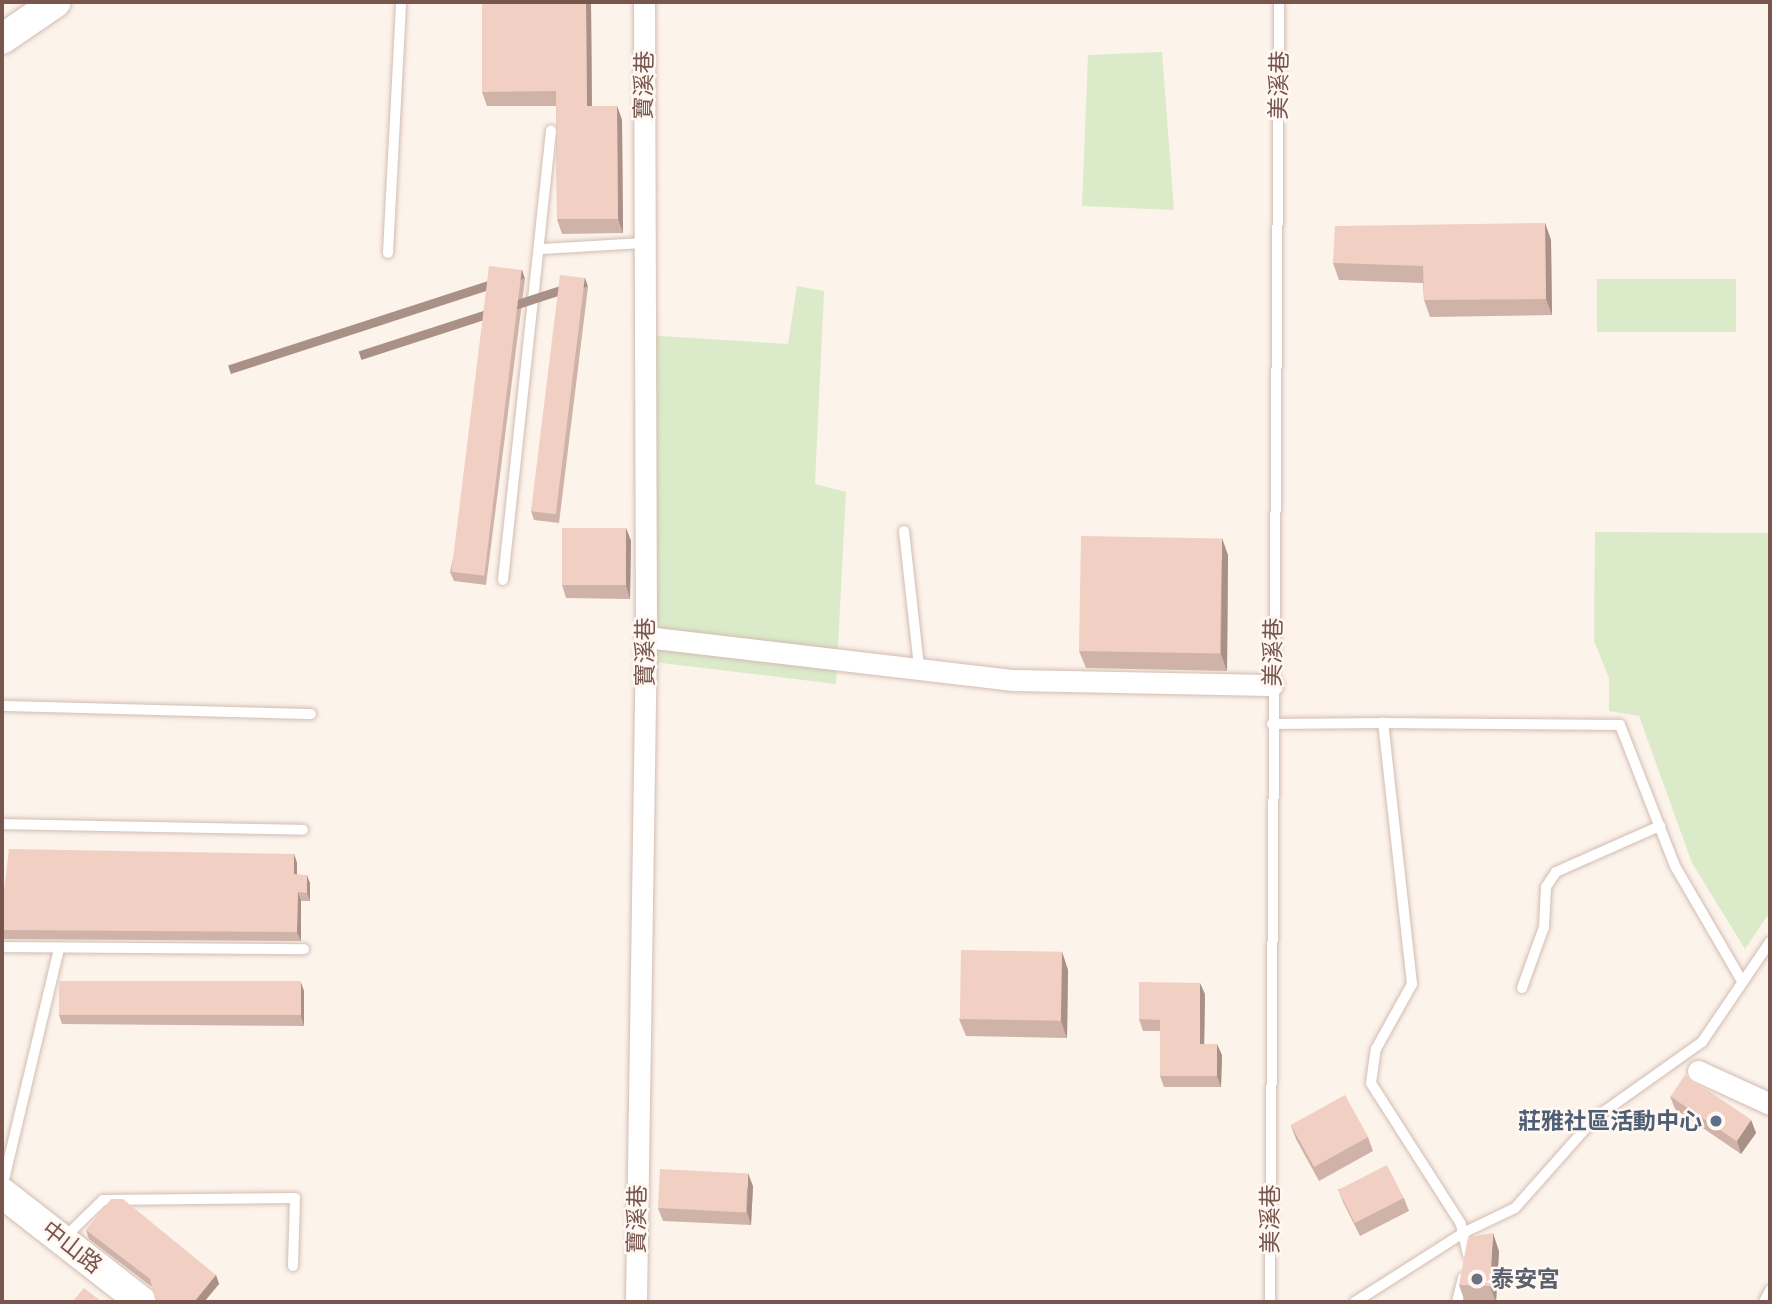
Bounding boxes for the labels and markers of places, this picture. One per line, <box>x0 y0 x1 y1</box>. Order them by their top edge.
place label: 莊雅社區活動中心 <box>1518 1107 1702 1135</box>
marker: 莊雅社區活動中心 <box>1708 1113 1724 1129</box>
place label: 泰安宮 <box>1491 1265 1560 1293</box>
marker: 泰安宮 <box>1469 1271 1485 1287</box>

